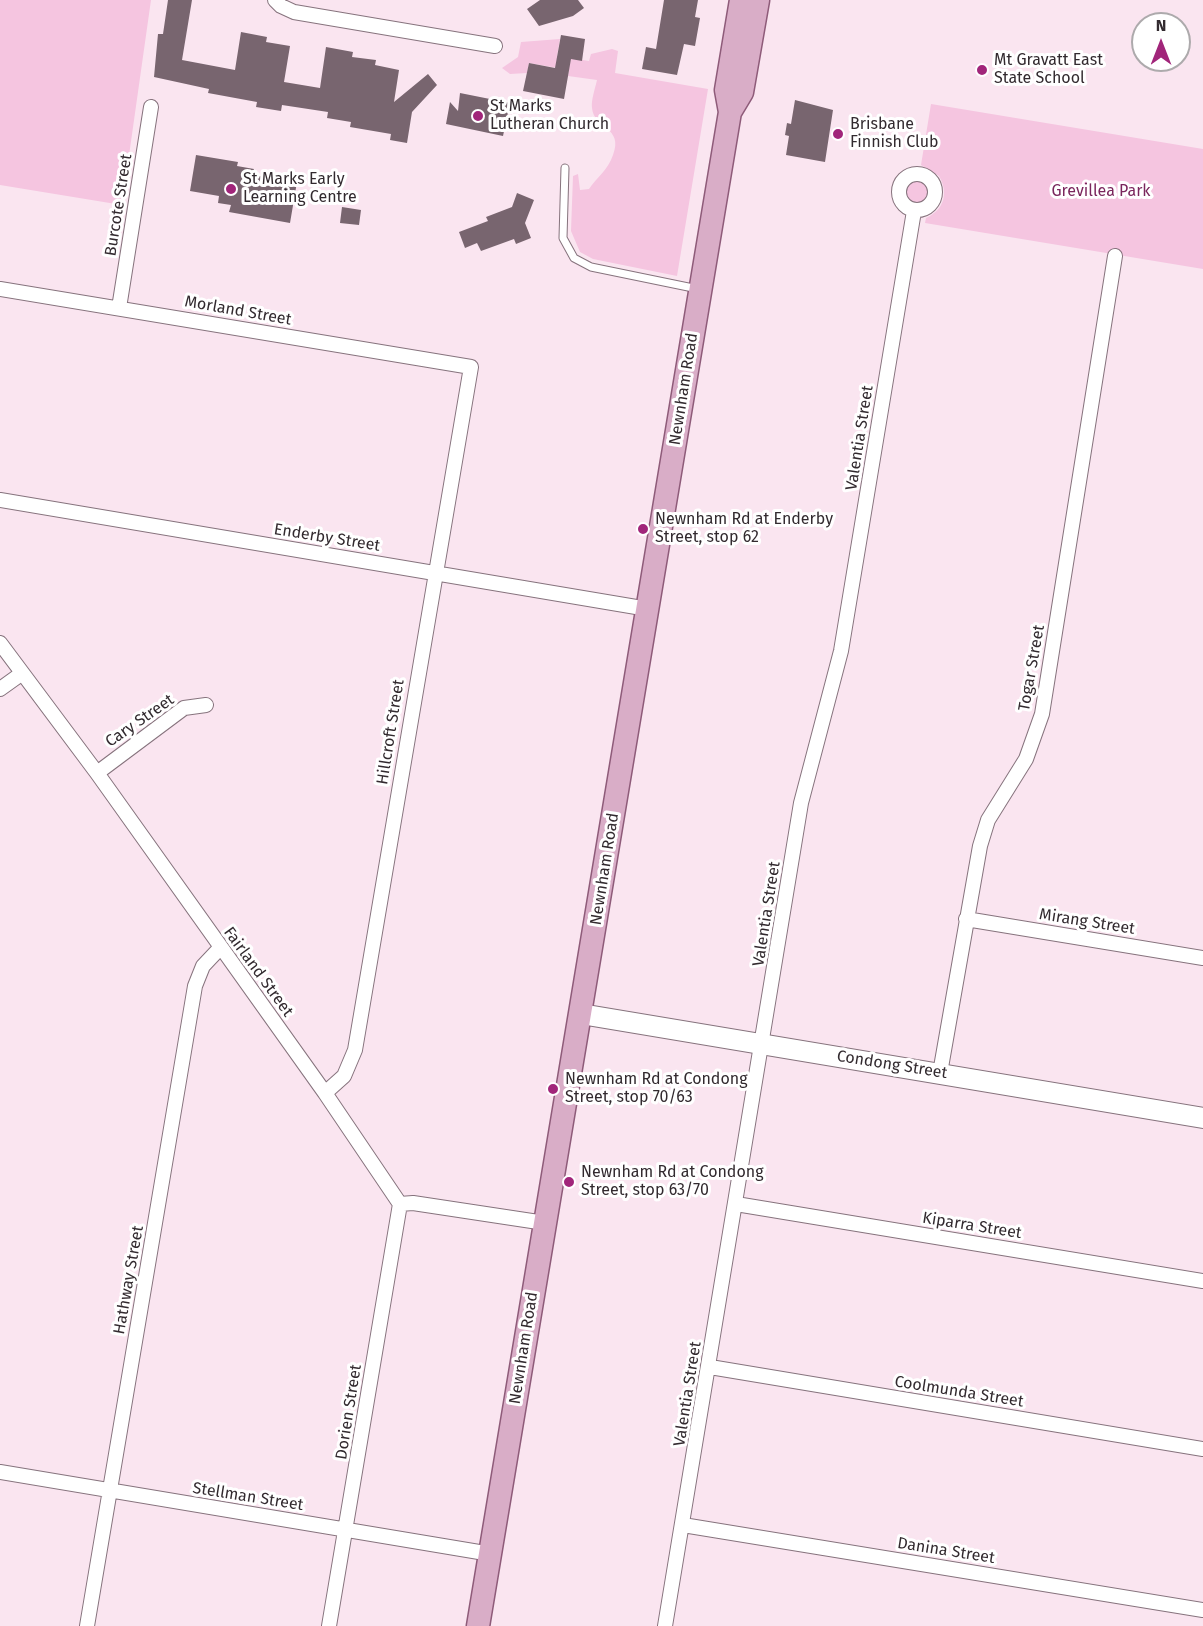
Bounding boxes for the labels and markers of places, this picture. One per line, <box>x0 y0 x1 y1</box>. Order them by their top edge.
place label: Mt Gravatt East State School <box>994 51 1103 89</box>
marker: Mt Gravatt East State School <box>975 63 989 77</box>
place label: St Marks Lutheran Church <box>490 97 609 135</box>
marker: St Marks Lutheran Church <box>471 109 485 123</box>
place label: Brisbane Finnish Club <box>850 115 938 153</box>
marker: Brisbane Finnish Club <box>831 127 845 141</box>
place label: St Marks Early Learning Centre <box>243 170 357 208</box>
marker: St Marks Early Learning Centre <box>224 182 238 196</box>
place label: Newnham Rd at Enderby Street, stop 62 <box>655 510 833 548</box>
marker: Newnham Rd at Enderby Street, stop 62 <box>636 522 650 536</box>
place label: Newnham Rd at Condong Street, stop 70/63 <box>565 1070 747 1108</box>
marker: Newnham Rd at Condong Street, stop 70/63 <box>546 1082 560 1096</box>
place label: Newnham Rd at Condong Street, stop 63/70 <box>581 1163 763 1201</box>
marker: Newnham Rd at Condong Street, stop 63/70 <box>562 1175 576 1189</box>

